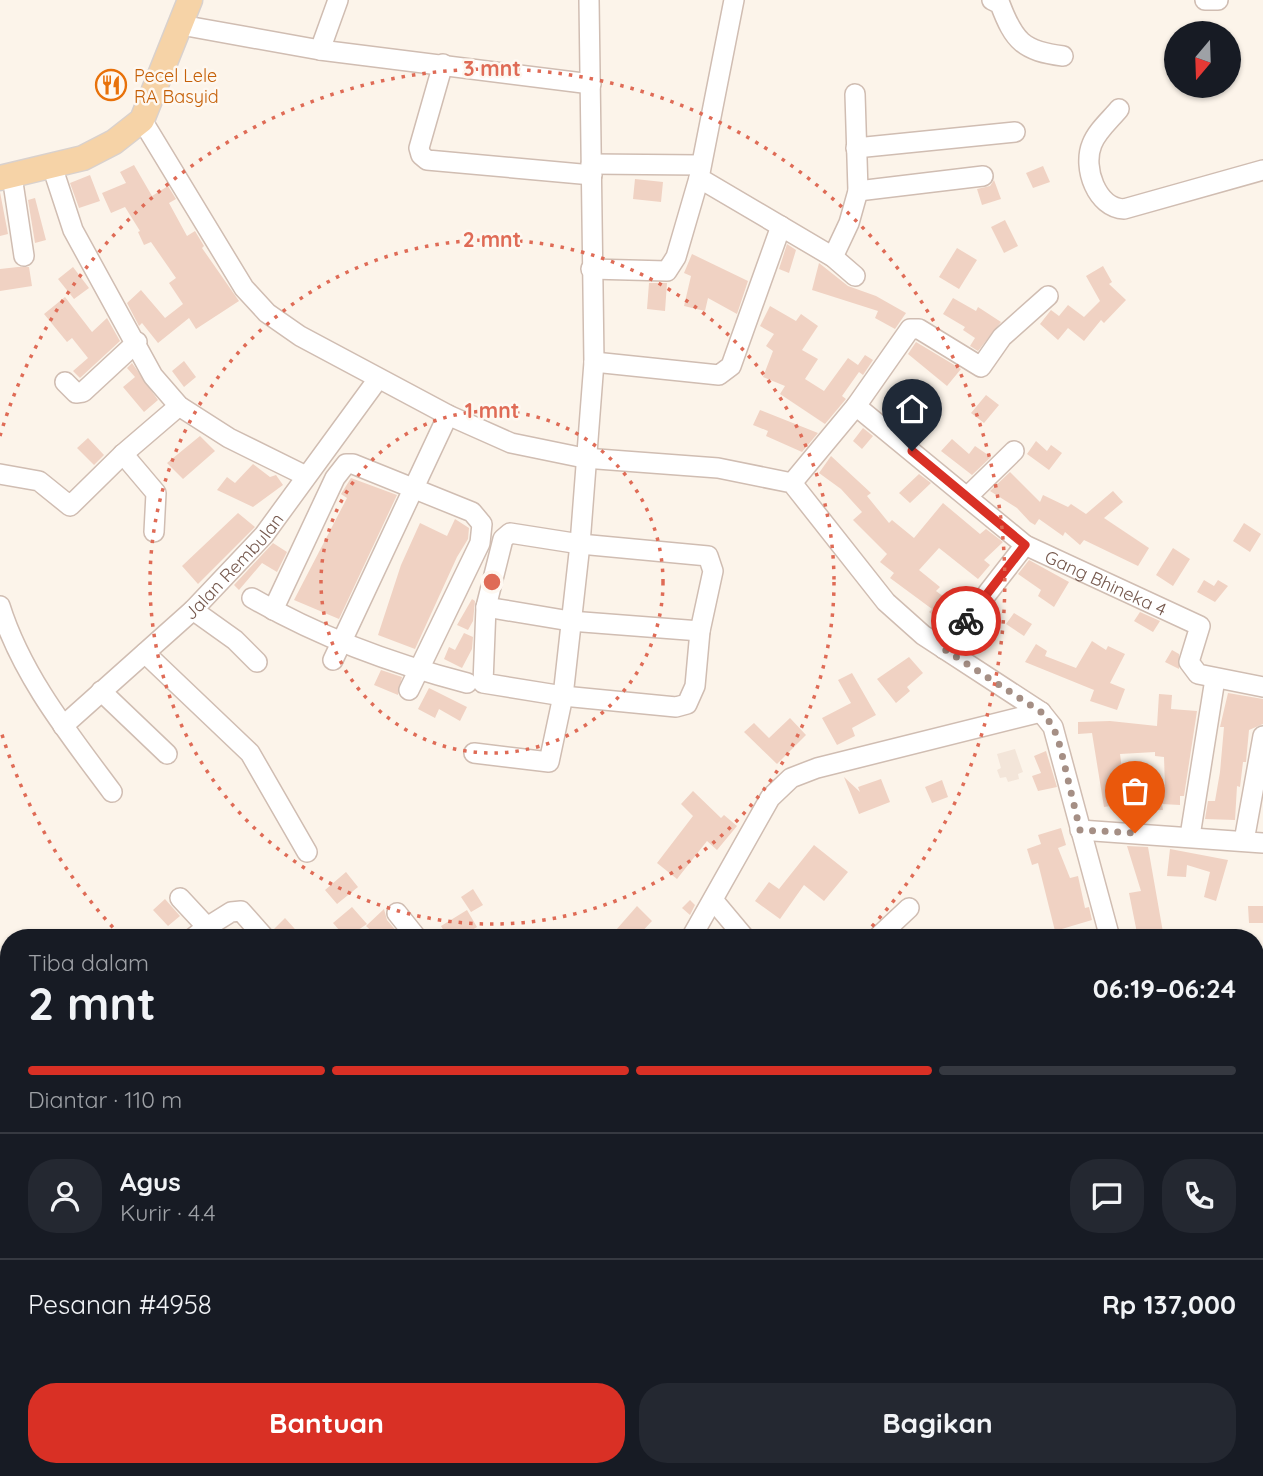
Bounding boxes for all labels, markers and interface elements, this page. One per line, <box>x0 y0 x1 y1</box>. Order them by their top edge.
north arrow <box>1164 21 1241 98</box>
map controls <box>1164 21 1241 98</box>
text: 3 mnt <box>463 55 521 81</box>
place label: Pecel Lele RA Basyid <box>134 64 219 108</box>
restaurant icon: Pecel Lele RA Basyid <box>94 68 128 102</box>
text: 2 mnt <box>463 226 521 252</box>
pin <box>882 379 942 451</box>
icon: home <box>893 390 931 428</box>
text: 1 mnt <box>465 397 519 423</box>
street label: Jalan Rembulan <box>179 508 288 624</box>
street label: Gang Bhineka 4 <box>1041 544 1170 621</box>
centre of rings <box>480 570 504 594</box>
courier <box>931 586 1001 656</box>
icon: bike <box>947 602 985 640</box>
pin <box>1105 761 1165 833</box>
icon: bag <box>1116 772 1154 810</box>
text: Tiba dalam <box>28 948 149 977</box>
text: 06:19–06:24 <box>1093 972 1236 1005</box>
text: 2 mnt <box>28 974 156 1032</box>
text: Diantar · 110 m <box>28 1085 182 1114</box>
button: person <box>28 1159 102 1233</box>
button: chat <box>1070 1159 1144 1233</box>
button: phone <box>1162 1159 1236 1233</box>
text: Agus <box>120 1165 181 1198</box>
text: Kurir · 4.4 <box>120 1198 216 1227</box>
text: Pesanan #4958 <box>28 1288 212 1321</box>
text: Rp 137,000 <box>1102 1288 1236 1321</box>
button: Bantuan <box>28 1383 625 1463</box>
button: Bagikan <box>639 1383 1236 1463</box>

